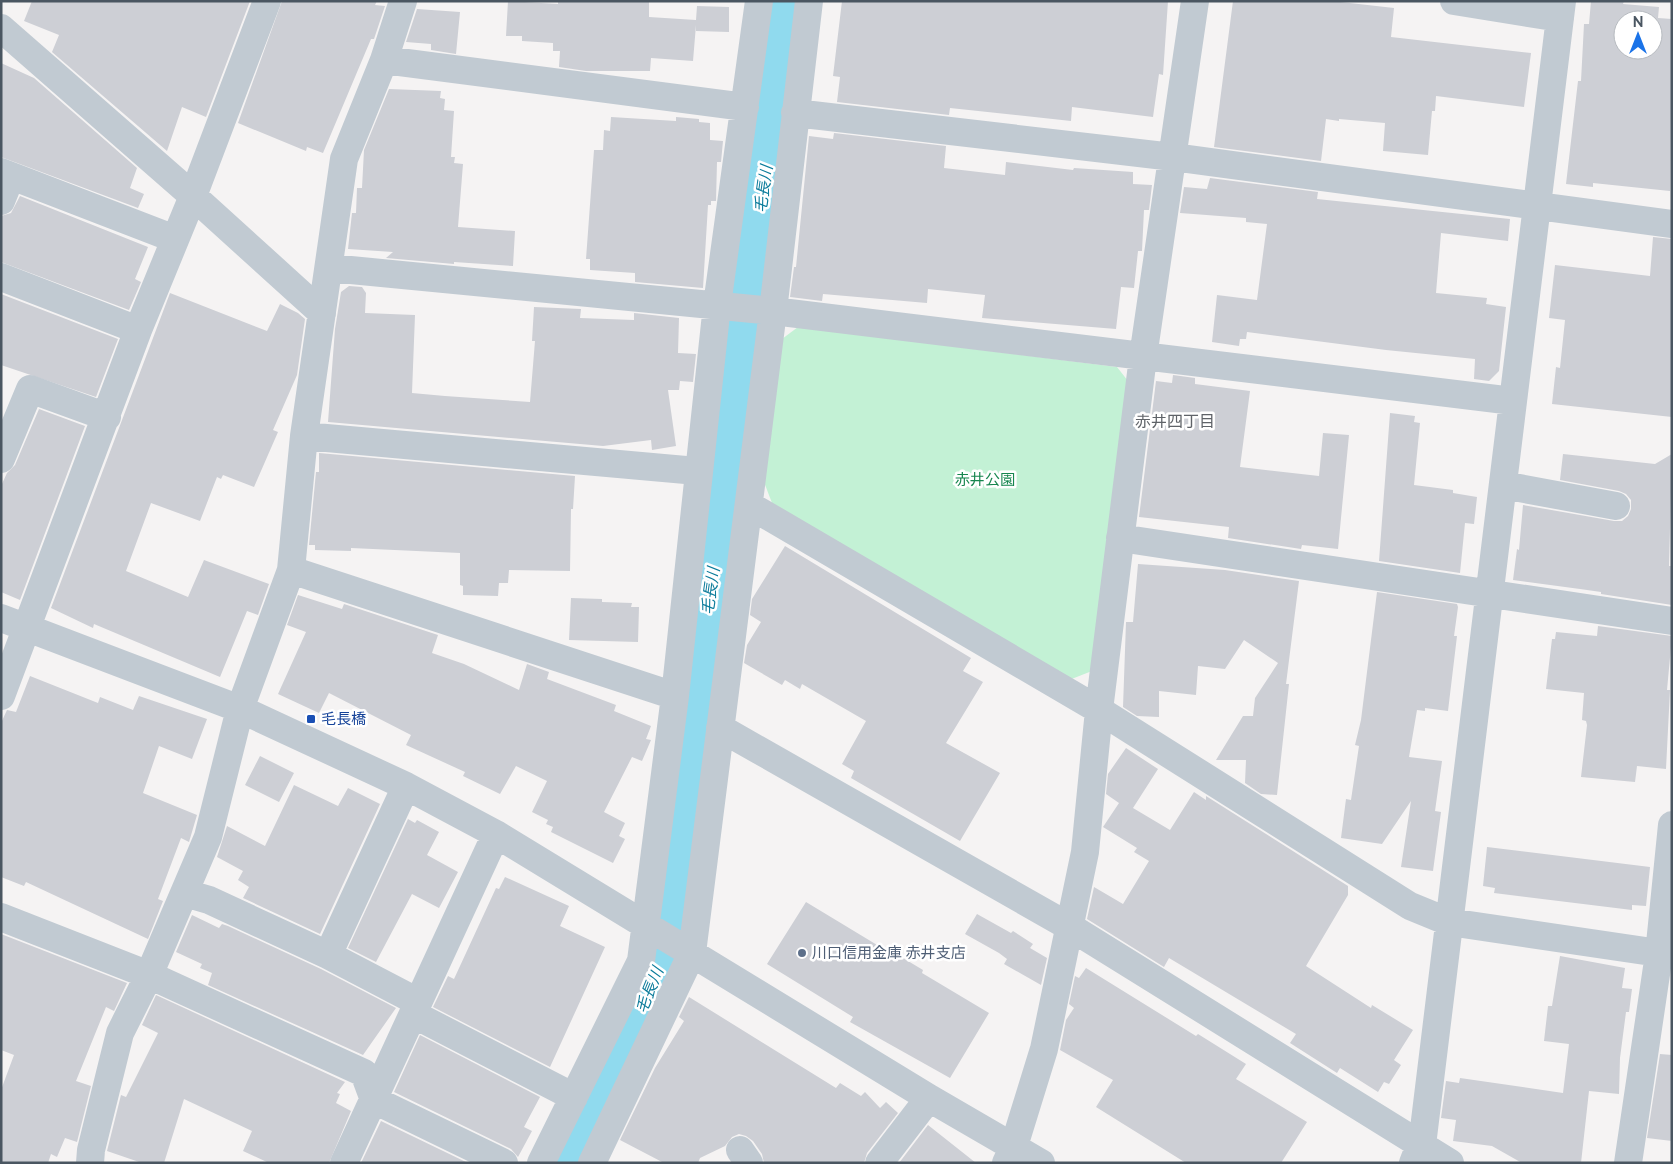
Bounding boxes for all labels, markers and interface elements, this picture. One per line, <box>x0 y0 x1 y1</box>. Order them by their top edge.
north arrow <box>1613 10 1663 60</box>
text: N <box>1633 14 1643 30</box>
water label: 毛長川 <box>751 162 777 214</box>
district label: 赤井四丁目 <box>1135 412 1215 431</box>
park label: 赤井公園 <box>955 471 1015 489</box>
water label: 毛長川 <box>698 564 724 616</box>
place label: 毛長橋 <box>321 710 366 728</box>
marker: 毛長橋 <box>305 713 317 725</box>
place label: 川口信用金庫 赤井支店 <box>812 944 966 962</box>
marker: 川口信用金庫 赤井支店 <box>796 947 808 959</box>
water label: 毛長川 <box>632 963 668 1016</box>

